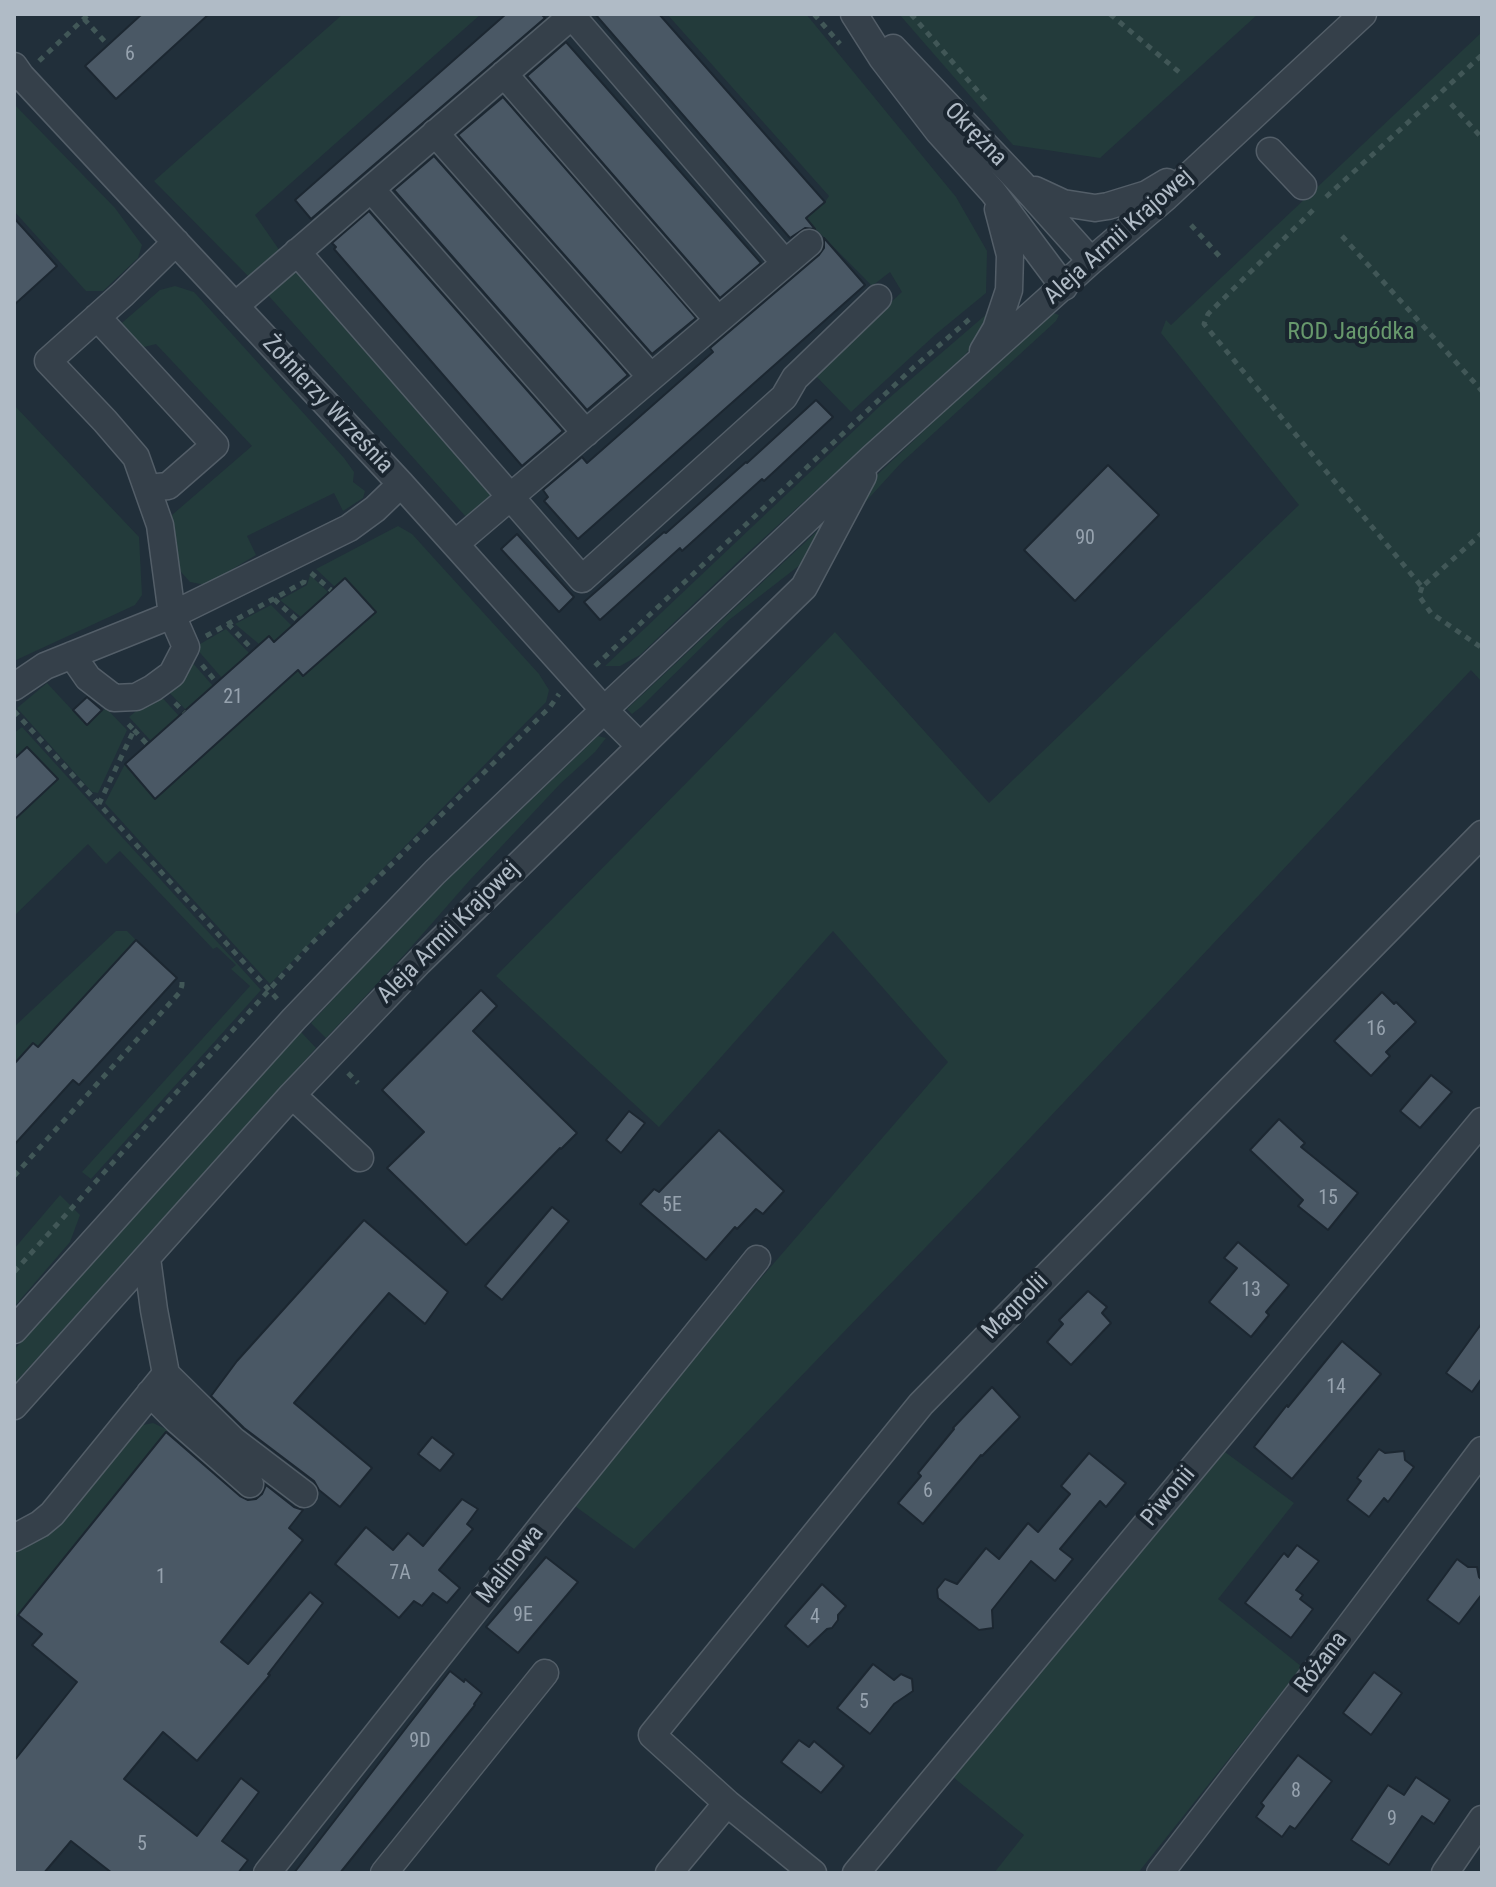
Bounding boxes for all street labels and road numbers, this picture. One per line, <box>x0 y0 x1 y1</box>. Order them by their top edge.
street label: Okrężna <box>938 97 1012 173</box>
street label: Aleja Armii Krajowej <box>1039 163 1199 311</box>
street label: Żołnierzy Września <box>256 330 398 480</box>
street label: Aleja Armii Krajowej <box>372 856 526 1010</box>
street label: Magnolii <box>977 1268 1055 1346</box>
street label: Piwonii <box>1136 1461 1202 1533</box>
street label: Malinowa <box>472 1520 550 1610</box>
street label: Różana <box>1290 1626 1354 1700</box>

